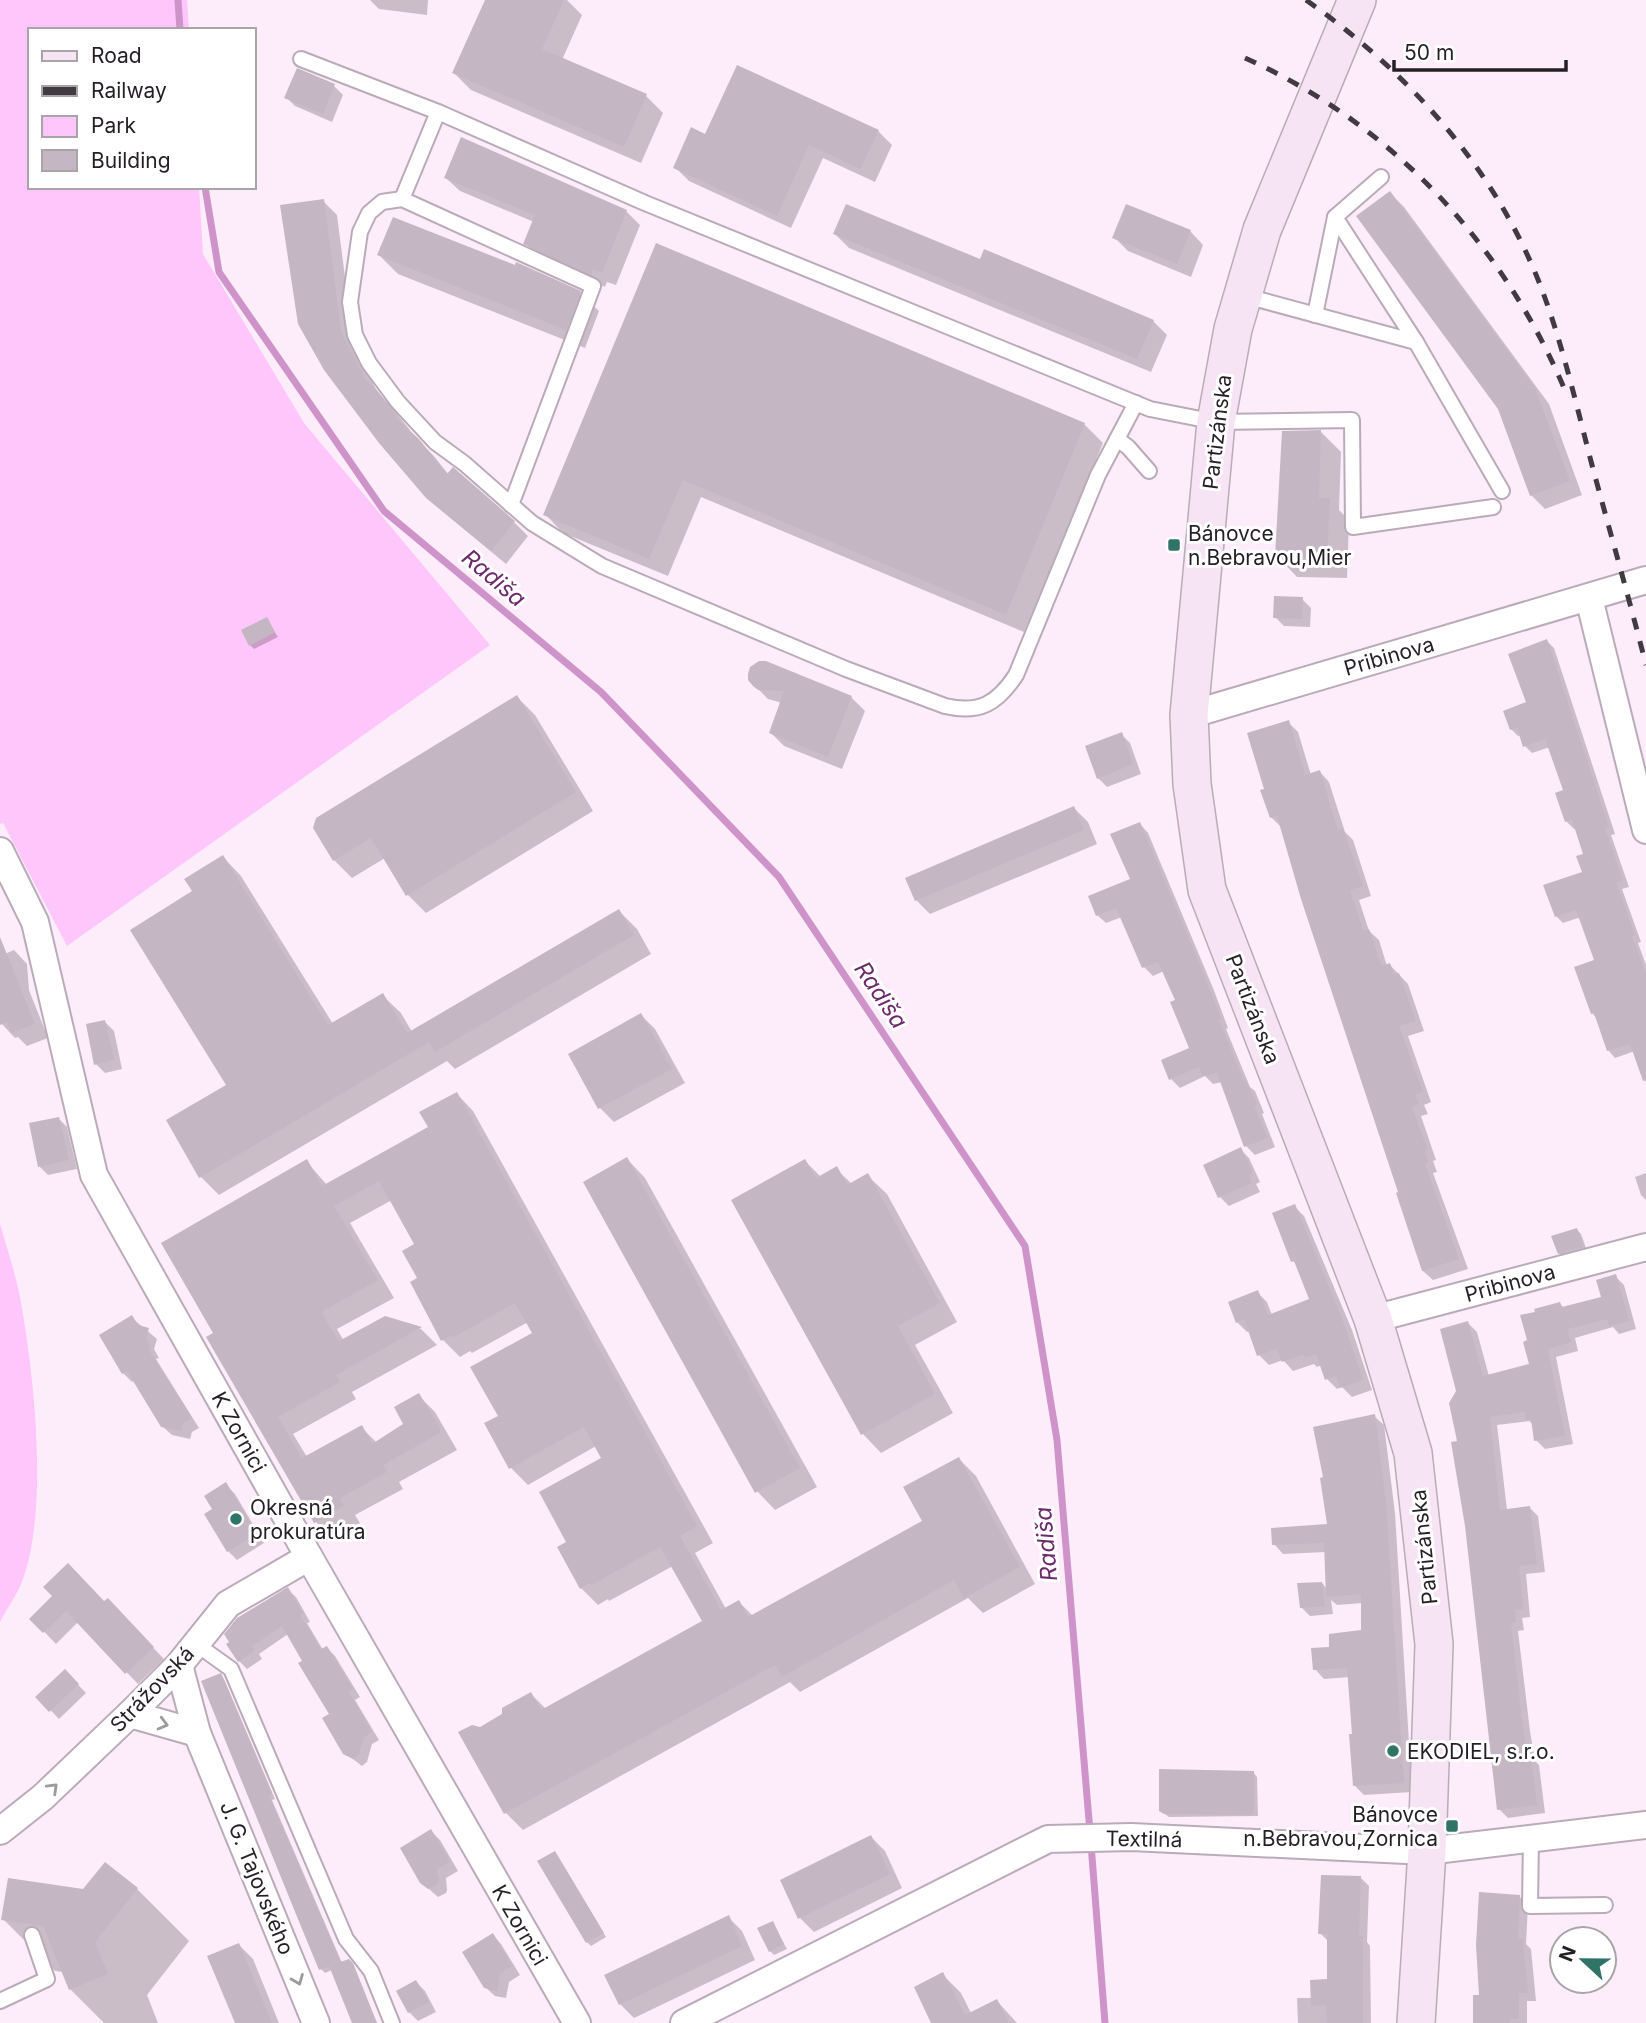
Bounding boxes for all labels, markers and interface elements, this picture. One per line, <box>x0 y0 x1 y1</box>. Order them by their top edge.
legend <box>28 28 256 189</box>
scale bar <box>1394 28 1566 72</box>
text: 50 m <box>1404 40 1454 65</box>
text: Road <box>91 43 142 68</box>
text: Railway <box>91 78 167 103</box>
text: Park <box>91 113 136 138</box>
text: Building <box>91 148 171 173</box>
street label: Partizánska <box>1198 373 1236 491</box>
place label: Bánovce n.Bebravou,Mier <box>1188 521 1351 570</box>
marker: Bánovce n.Bebravou,Mier <box>1166 537 1182 553</box>
water label: Radiša <box>456 543 532 613</box>
street label: Pribinova <box>1341 631 1437 681</box>
street label: Partizánska <box>1221 951 1285 1067</box>
water label: Radiša <box>849 956 913 1034</box>
street label: Pribinova <box>1462 1259 1558 1307</box>
street label: K Zornici <box>207 1387 271 1477</box>
street label: Partizánska <box>1406 1488 1442 1606</box>
place label: Okresná prokuratúra <box>250 1495 366 1544</box>
water label: Radiša <box>1029 1506 1063 1582</box>
marker: Okresná prokuratúra <box>228 1511 244 1527</box>
street label: Strážovská <box>105 1641 199 1737</box>
one-way arrow <box>157 1715 169 1730</box>
place label: EKODIEL, s.r.o. <box>1407 1739 1555 1764</box>
marker: EKODIEL, s.r.o. <box>1385 1743 1401 1759</box>
one-way arrow <box>45 1783 58 1796</box>
street label: J. G. Tajovského <box>215 1798 299 1958</box>
place label: Bánovce n.Bebravou,Zornica <box>1243 1802 1438 1851</box>
marker: Bánovce n.Bebravou,Zornica <box>1444 1818 1460 1834</box>
street label: Textilná <box>1105 1826 1183 1852</box>
street label: K Zornici <box>487 1880 553 1970</box>
north arrow <box>1548 1925 1618 1995</box>
text: N <box>1554 1943 1581 1965</box>
one-way arrow <box>290 1974 304 1986</box>

